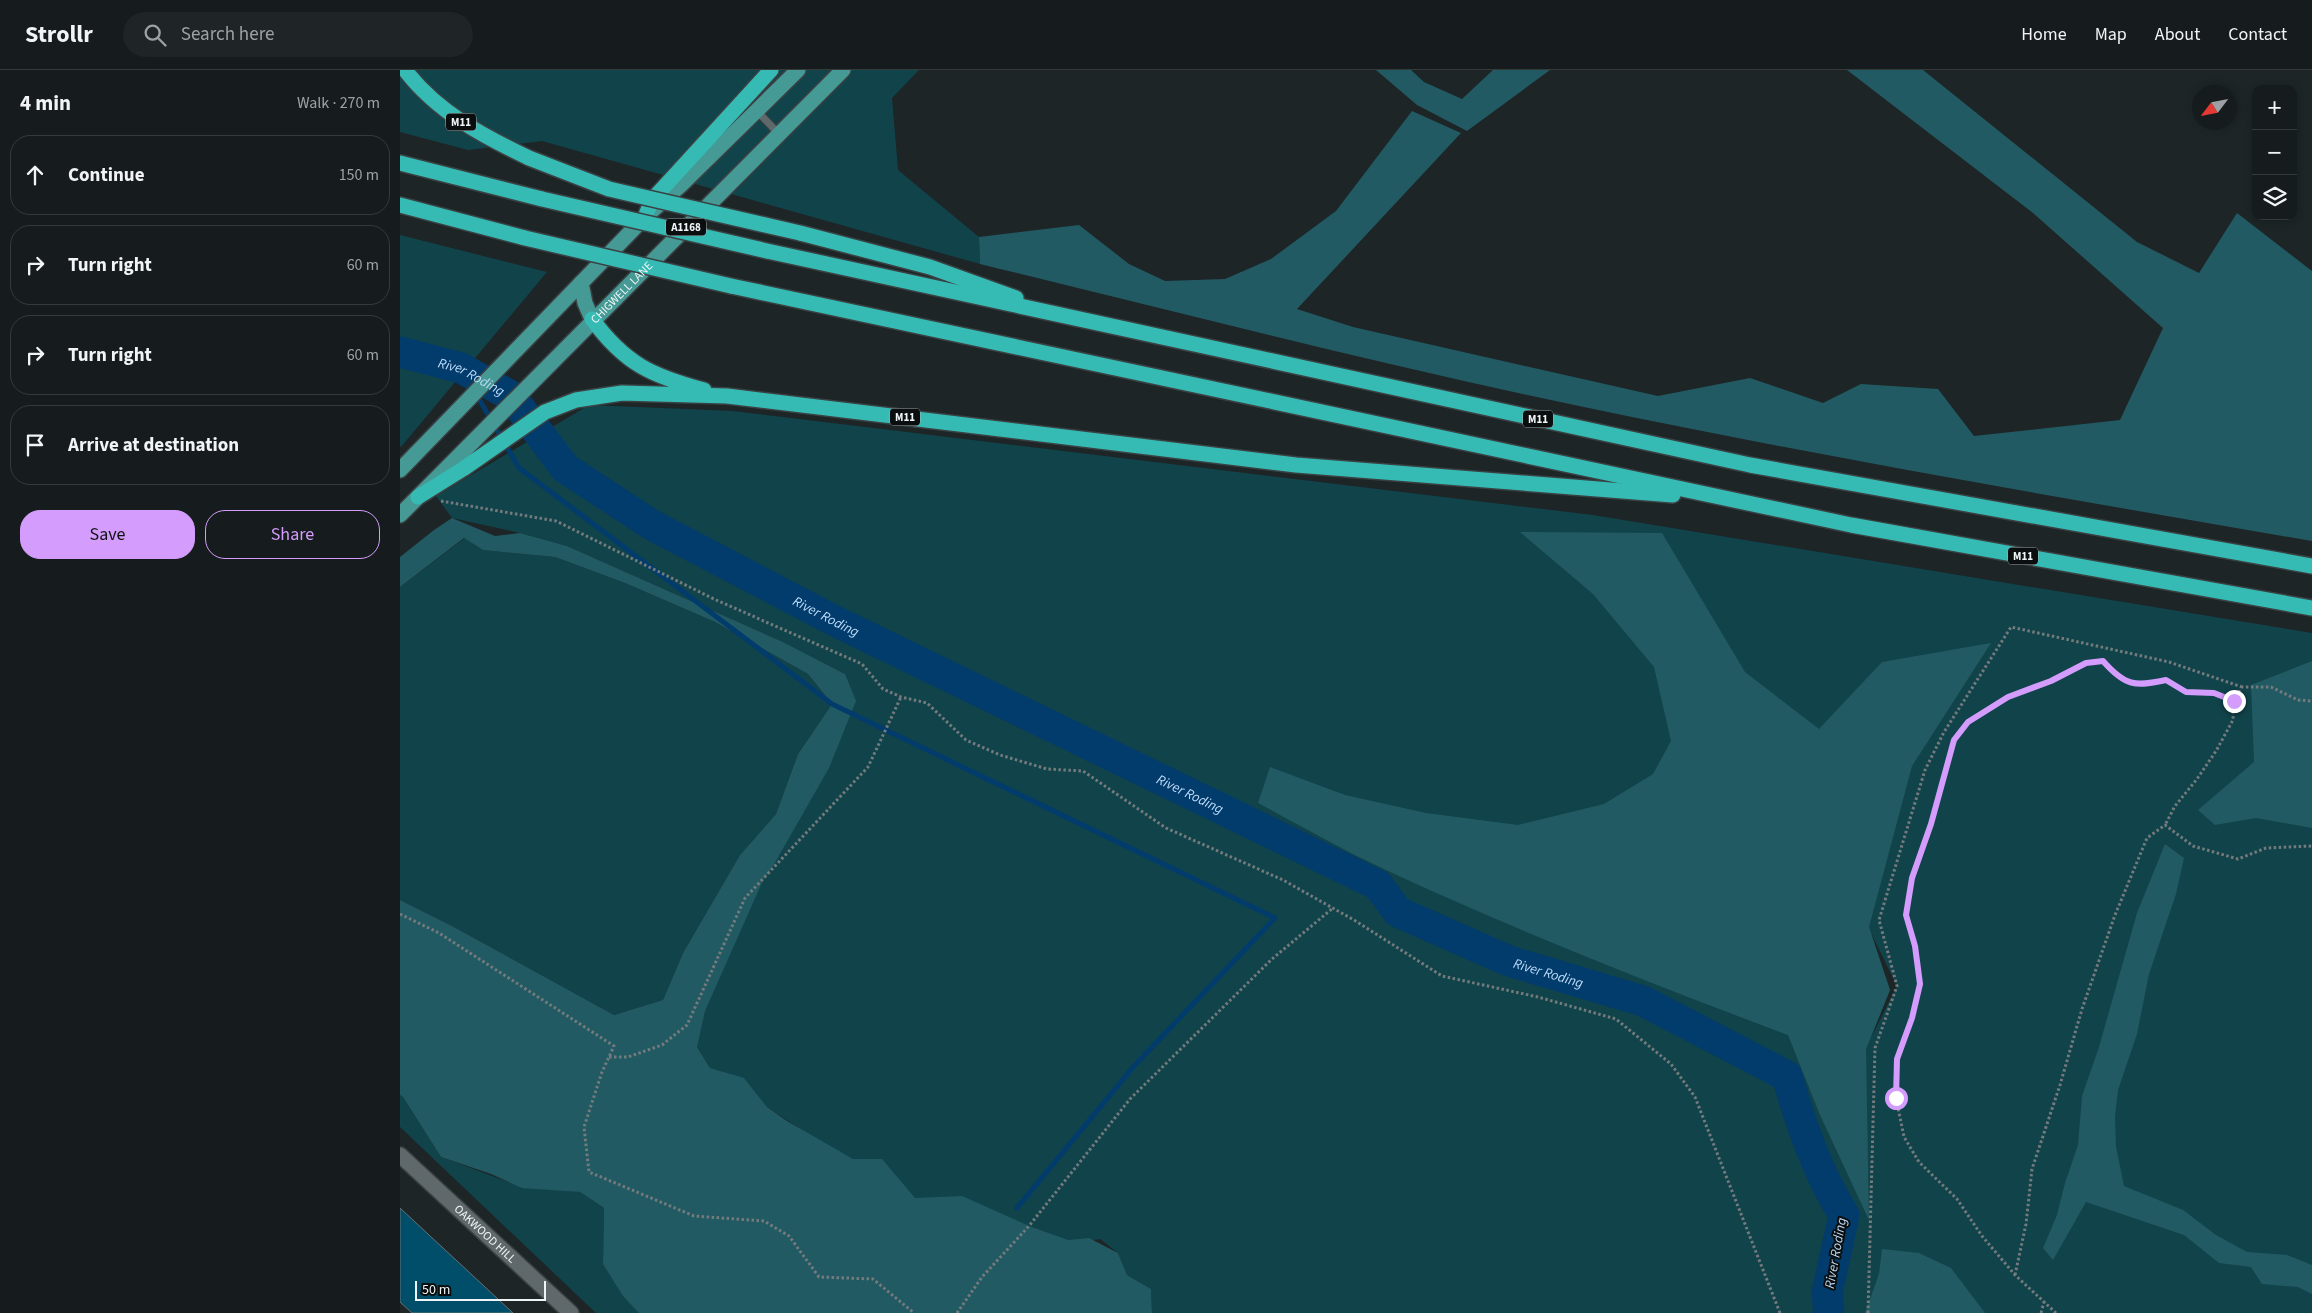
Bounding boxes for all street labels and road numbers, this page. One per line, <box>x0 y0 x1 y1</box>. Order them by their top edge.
road number: M11 <box>446 114 476 131</box>
road number: A1168 <box>666 218 706 236</box>
street label: CHIGWELL LANE <box>587 258 657 328</box>
road number: M11 <box>890 408 920 426</box>
road number: M11 <box>1523 410 1553 428</box>
road number: M11 <box>2008 548 2038 564</box>
street label: OAKWOOD HILL <box>450 1201 520 1267</box>

